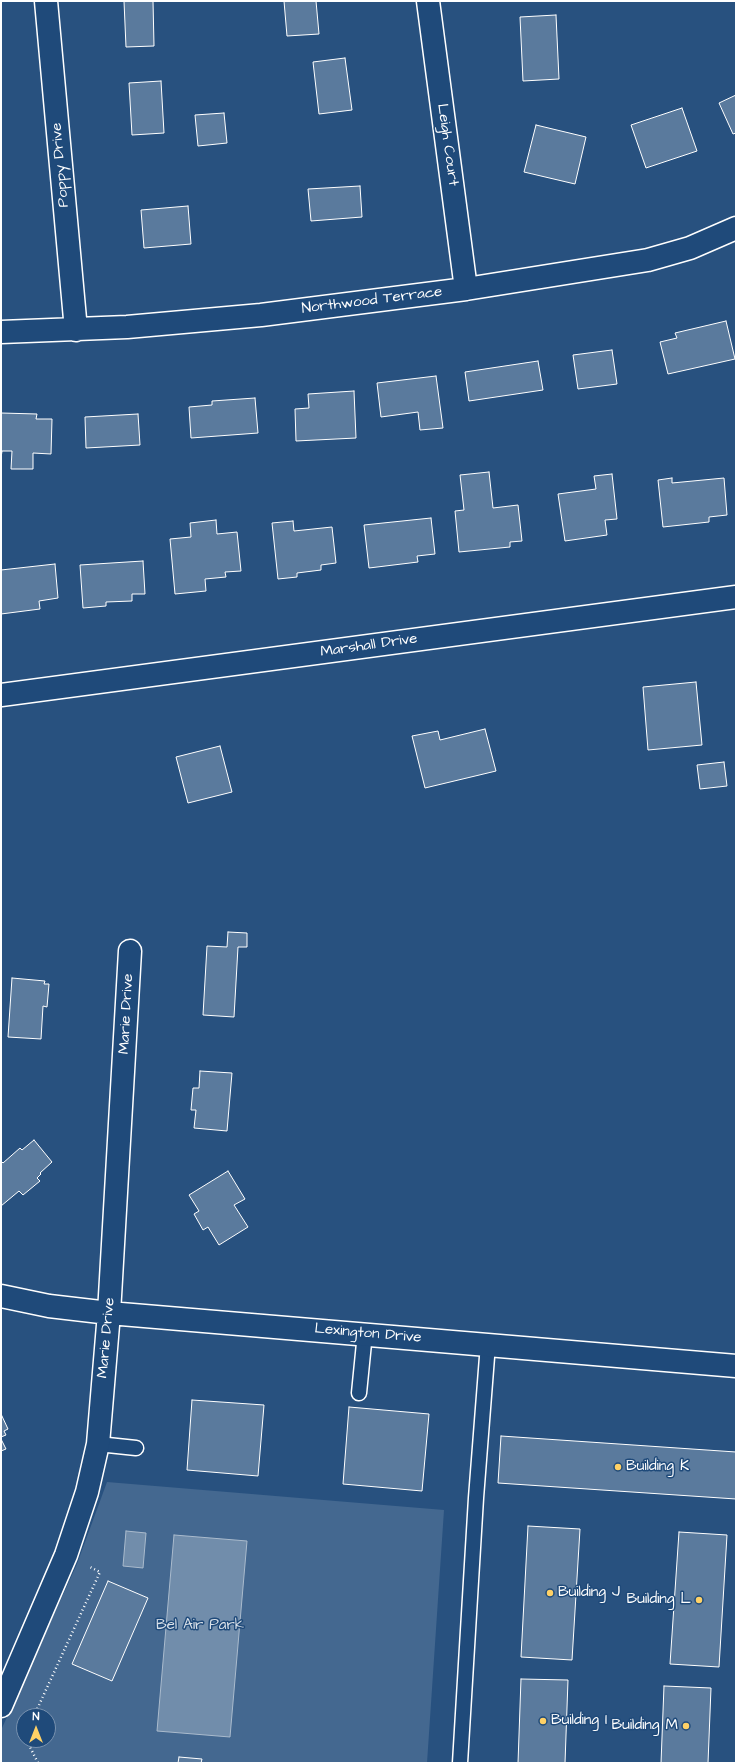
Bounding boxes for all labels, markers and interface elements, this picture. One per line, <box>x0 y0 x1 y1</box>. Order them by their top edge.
street label: Leigh Court <box>432 103 462 187</box>
street label: Poppy Drive <box>48 122 74 208</box>
street label: Northwood Terrace <box>301 283 443 319</box>
street label: Marshall Drive <box>319 630 419 662</box>
street label: Marie Drive <box>116 973 138 1055</box>
street label: Marie Drive <box>95 1297 119 1379</box>
street label: Lexington Drive <box>314 1320 422 1348</box>
place label: Building K <box>626 1458 689 1476</box>
marker: Building K <box>613 1462 623 1472</box>
place label: Building J <box>558 1584 620 1602</box>
marker: Building J <box>545 1588 555 1598</box>
place label: Building L <box>627 1591 691 1609</box>
marker: Building L <box>694 1595 704 1605</box>
park label: Bel Air Park <box>156 1617 244 1635</box>
north arrow <box>16 1708 56 1748</box>
text: N <box>33 1709 39 1724</box>
place label: Building I <box>551 1712 607 1730</box>
marker: Building I <box>538 1716 548 1726</box>
place label: Building M <box>611 1717 678 1735</box>
marker: Building M <box>681 1721 691 1731</box>

